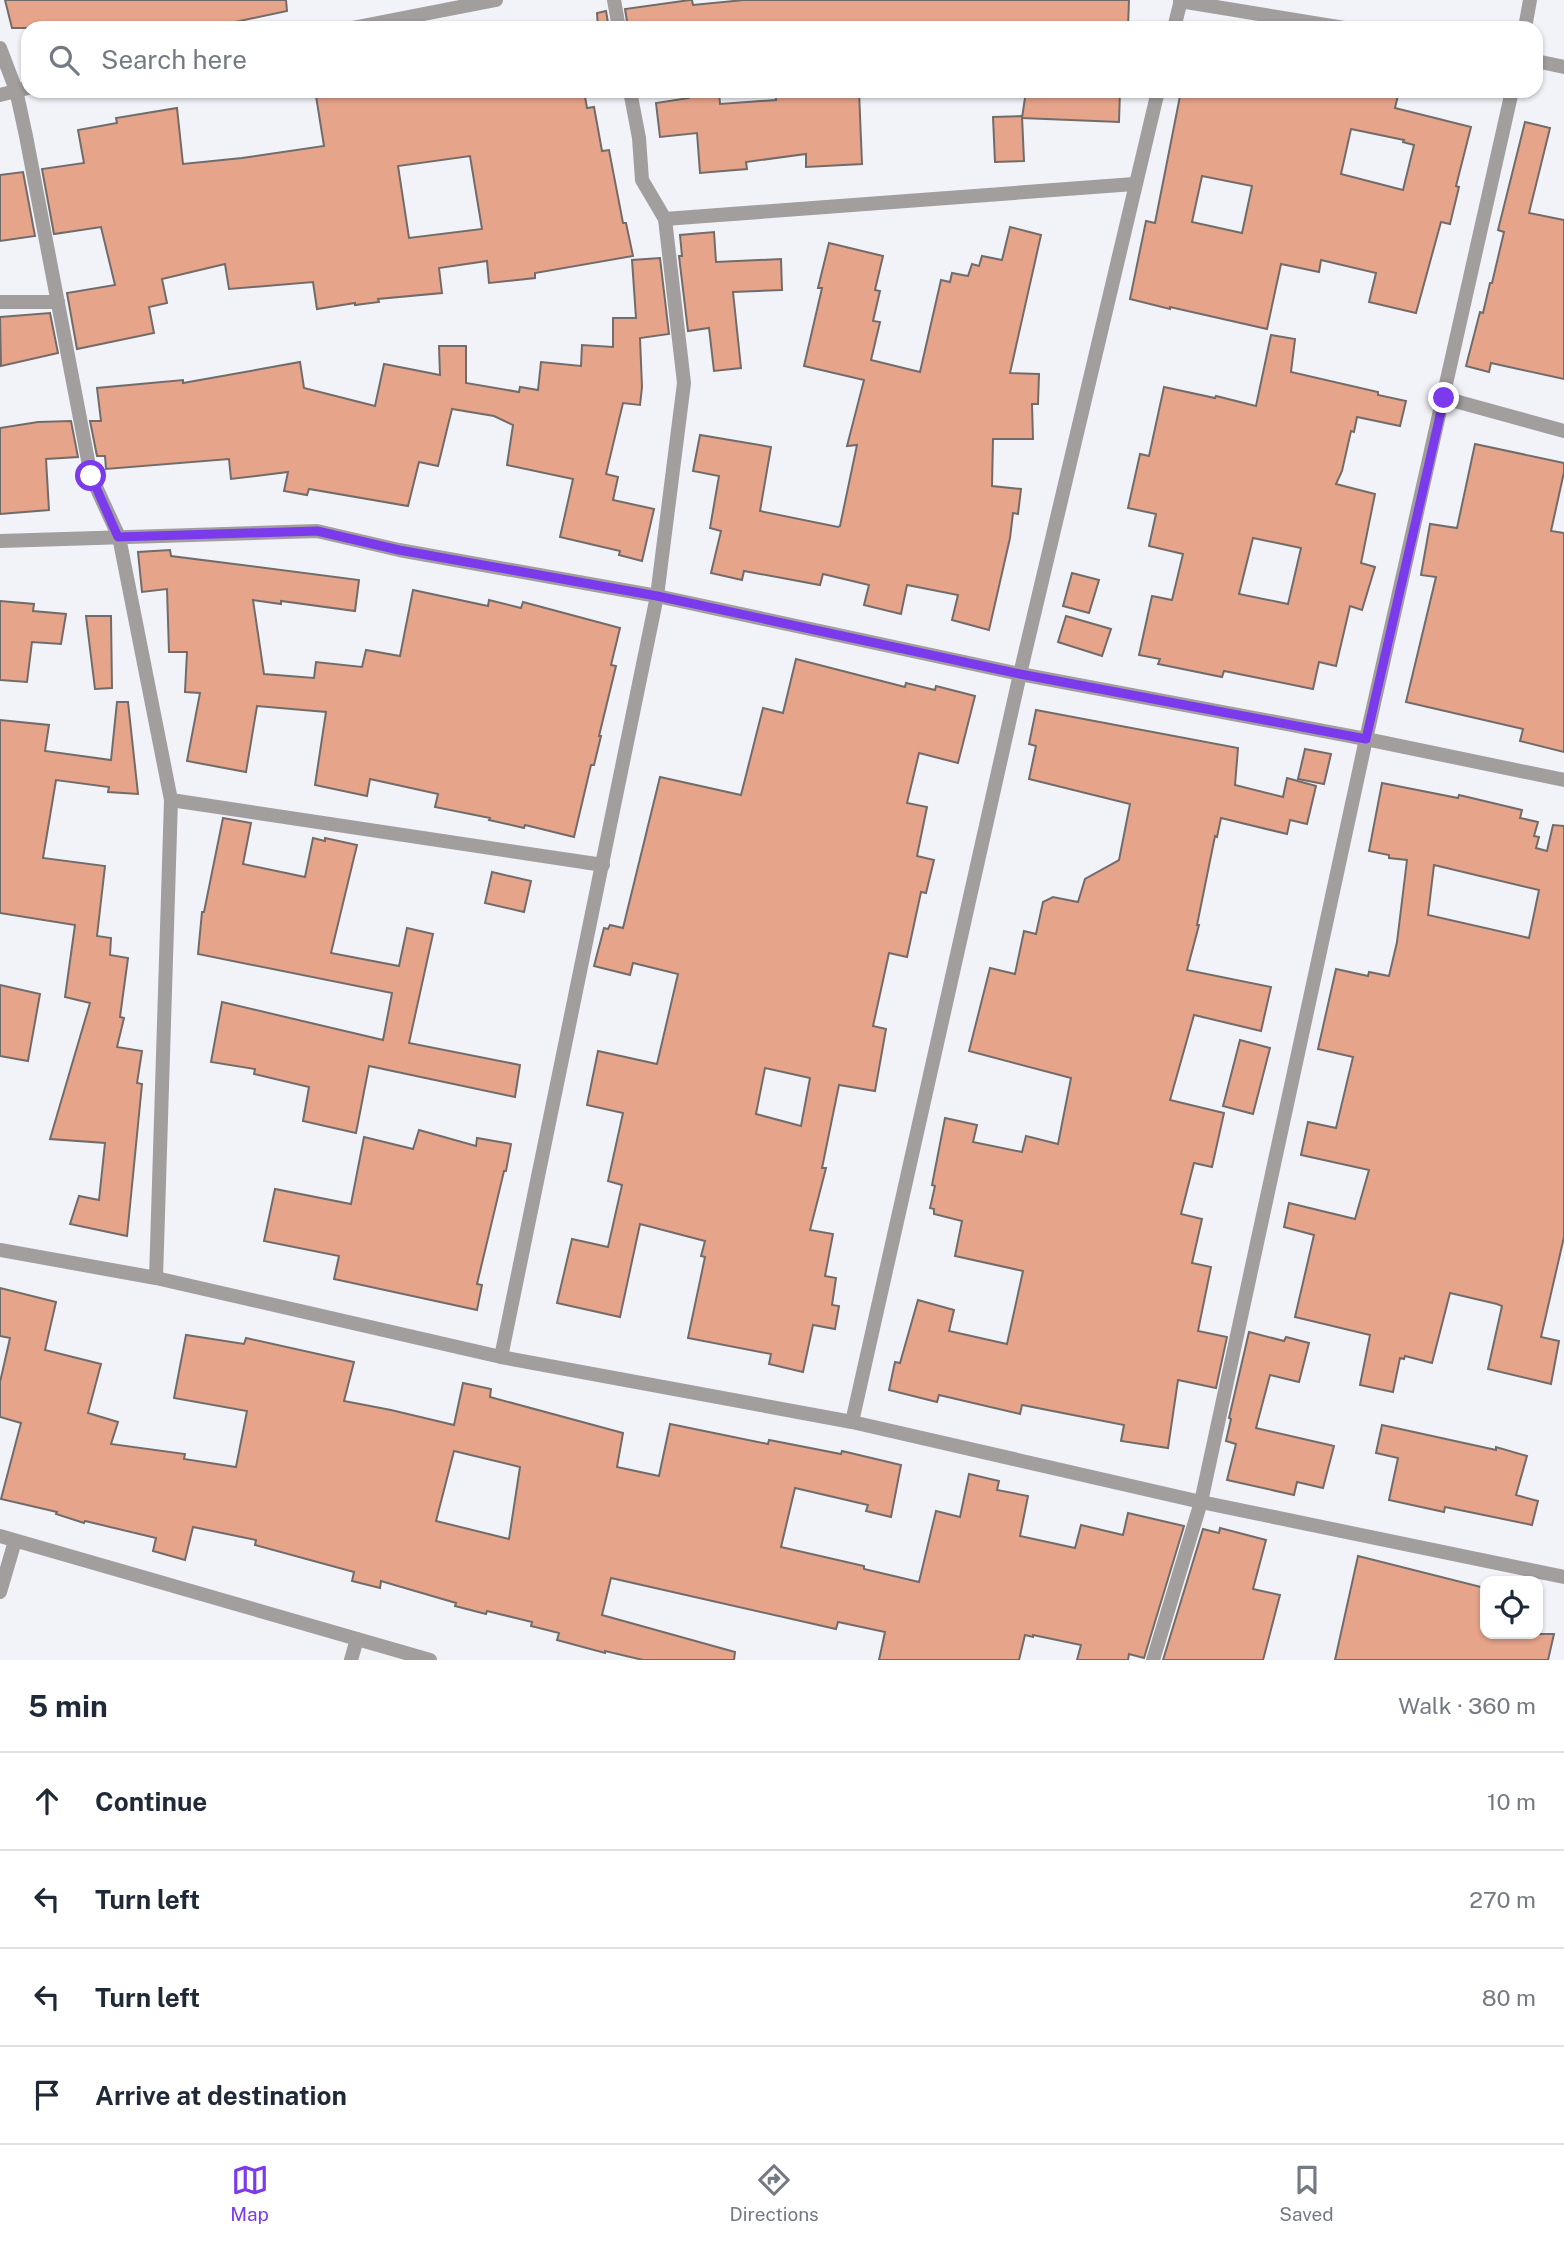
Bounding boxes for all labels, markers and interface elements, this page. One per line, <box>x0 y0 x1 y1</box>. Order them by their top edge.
search box <box>21 21 1543 98</box>
icon: search <box>45 41 83 79</box>
text: Search here <box>101 44 247 75</box>
route end <box>1428 382 1459 413</box>
route start <box>75 460 106 491</box>
map controls <box>1480 1576 1543 1639</box>
button: locate <box>1480 1576 1543 1639</box>
text: 5 min <box>28 1688 108 1724</box>
text: Walk · 360 m <box>1398 1692 1536 1719</box>
icon: ahead <box>28 1782 66 1820</box>
text: Continue <box>95 1786 207 1817</box>
text: 10 m <box>1487 1788 1536 1815</box>
icon: left <box>28 1880 66 1918</box>
text: Turn left <box>95 1884 200 1915</box>
text: 270 m <box>1469 1886 1536 1913</box>
icon: left <box>28 1978 66 2016</box>
text: Turn left <box>95 1982 200 2013</box>
text: 80 m <box>1482 1984 1536 2011</box>
icon: arrive <box>28 2076 66 2114</box>
text: Arrive at destination <box>95 2080 347 2111</box>
tab: Map <box>230 2161 269 2225</box>
tab: Directions <box>729 2161 819 2225</box>
tab: Saved <box>1279 2161 1334 2225</box>

